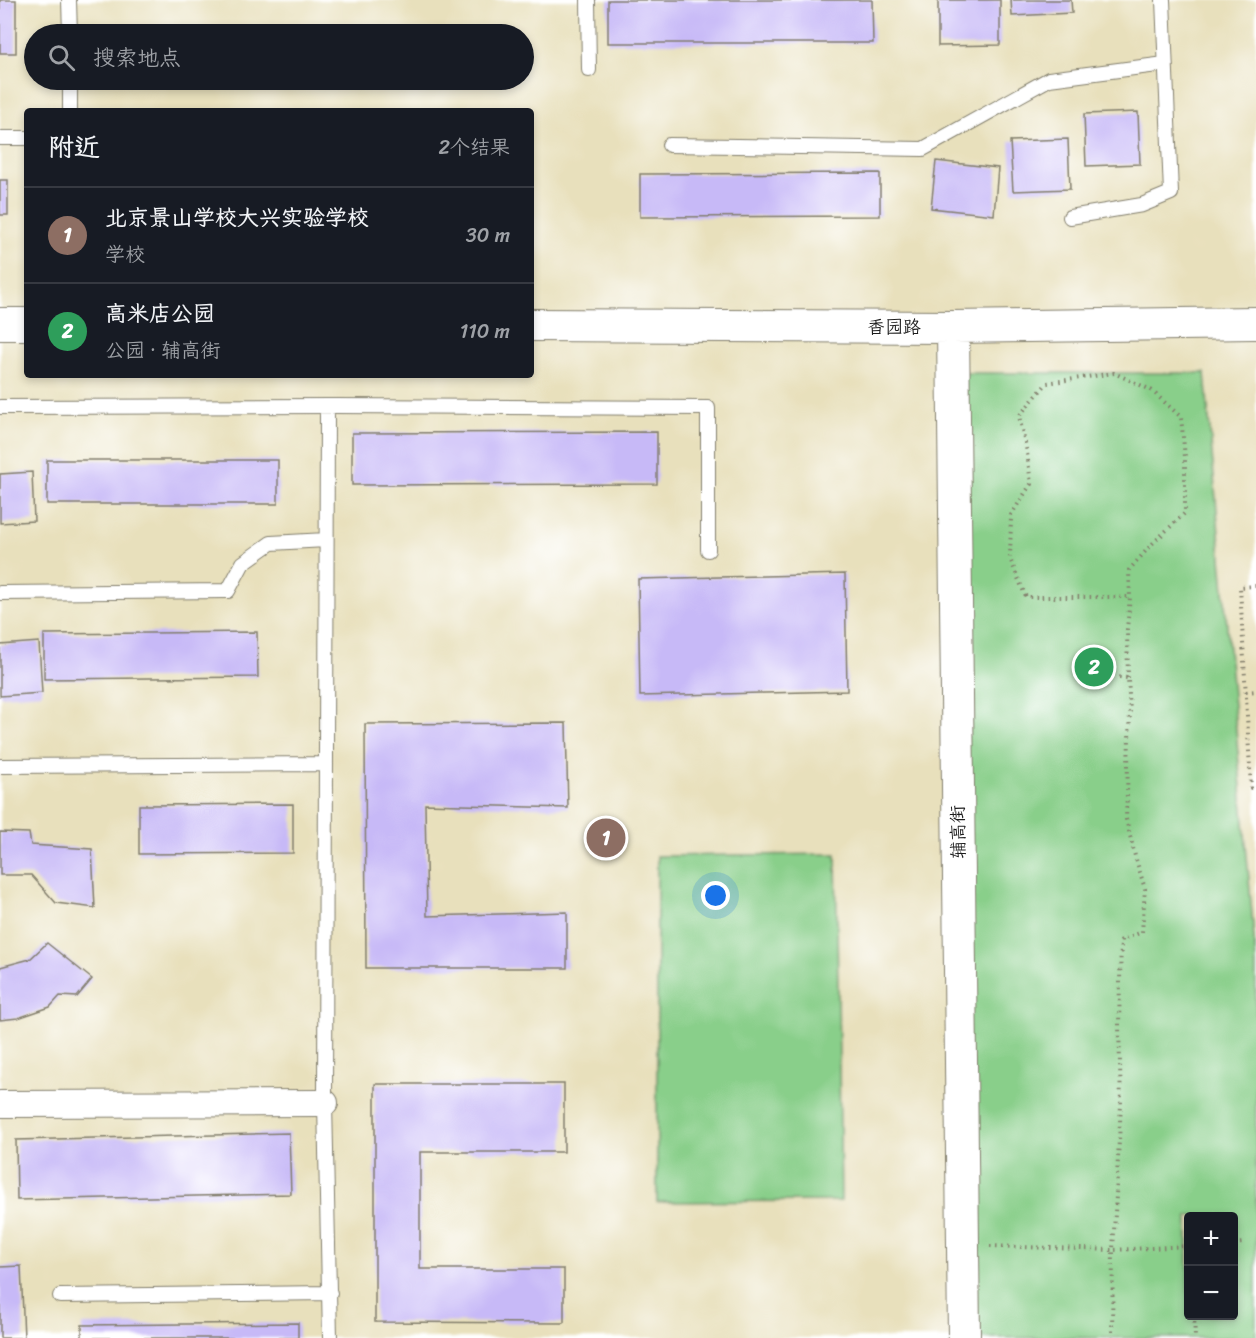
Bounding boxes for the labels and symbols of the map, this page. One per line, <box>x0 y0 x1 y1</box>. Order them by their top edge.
street label: 香园路 <box>867 311 921 343</box>
pin: 2 <box>1074 644 1114 690</box>
street label: 辅高街 <box>942 805 974 859</box>
pin: 1 <box>586 816 626 860</box>
your location <box>701 881 730 910</box>

